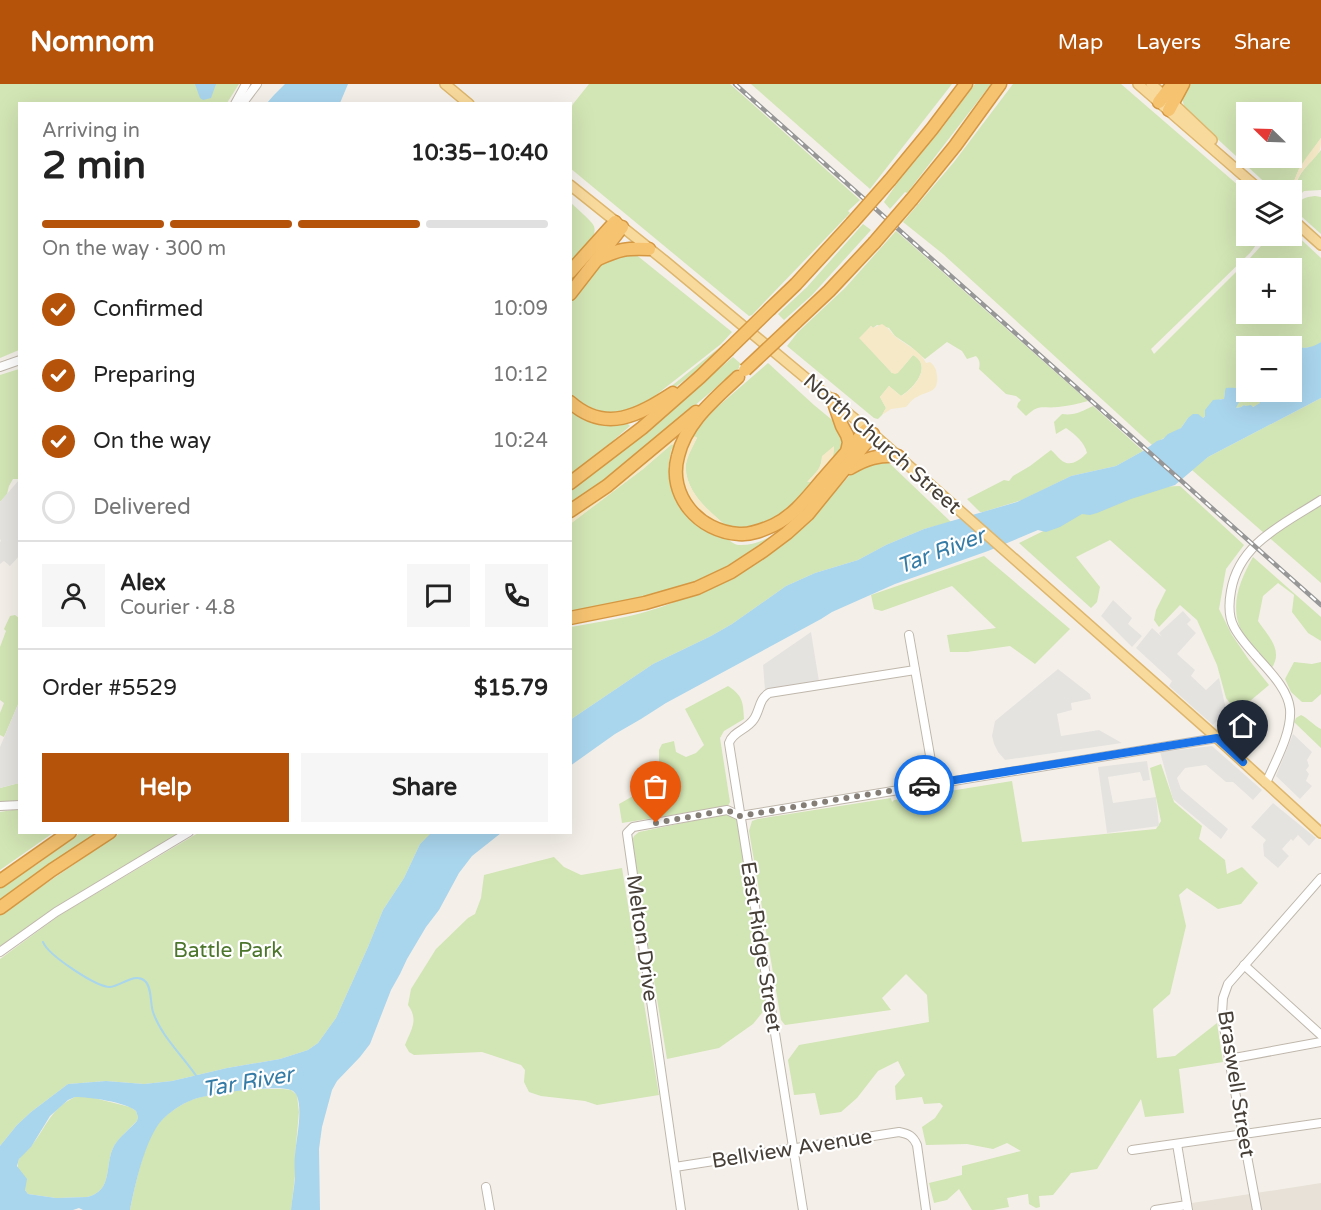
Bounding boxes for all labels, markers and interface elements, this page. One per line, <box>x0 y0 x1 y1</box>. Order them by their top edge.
text: Nomnom <box>30 25 155 59</box>
text: Map <box>1058 30 1103 55</box>
text: Layers <box>1136 30 1201 55</box>
text: Share <box>1234 30 1291 55</box>
north arrow <box>1236 102 1302 168</box>
map controls <box>1236 102 1302 402</box>
text: Arriving in <box>42 119 140 143</box>
text: 10:35–10:40 <box>411 140 548 166</box>
text: 2 min <box>42 142 146 189</box>
button: layers <box>1236 180 1302 246</box>
text: On the way · 300 m <box>42 237 226 261</box>
button: + <box>1236 258 1302 324</box>
icon: check <box>42 293 75 326</box>
text: Confirmed <box>93 296 203 322</box>
text: 10:09 <box>493 297 548 321</box>
button: − <box>1236 336 1302 402</box>
icon: check <box>42 359 75 392</box>
text: Preparing <box>93 362 196 388</box>
text: 10:12 <box>493 363 548 387</box>
street label: North Church Street <box>798 369 966 519</box>
icon: check <box>42 425 75 458</box>
text: On the way <box>93 428 211 454</box>
text: 10:24 <box>493 429 548 453</box>
text: Delivered <box>93 494 191 520</box>
water label: Tar River <box>894 522 991 580</box>
button: person <box>42 564 105 627</box>
button: chat <box>407 564 470 627</box>
button: phone <box>485 564 548 627</box>
text: Alex <box>120 570 166 596</box>
text: Courier · 4.8 <box>120 596 235 620</box>
text: Order #5529 <box>42 675 177 701</box>
text: $15.79 <box>474 675 548 701</box>
pin <box>1217 700 1268 762</box>
icon: home <box>1226 709 1259 742</box>
button: Help <box>42 753 289 822</box>
button: Share <box>301 753 548 822</box>
courier <box>894 755 954 815</box>
pin <box>630 761 681 823</box>
icon: car <box>908 769 941 802</box>
icon: bag <box>639 770 672 803</box>
street label: East Ridge Street <box>735 860 787 1034</box>
street label: Melton Drive <box>621 873 663 1003</box>
park label: Battle Park <box>173 938 283 963</box>
street label: Braswell Street <box>1212 1009 1260 1159</box>
water label: Tar River <box>201 1061 298 1103</box>
street label: Bellview Avenue <box>710 1124 874 1174</box>

